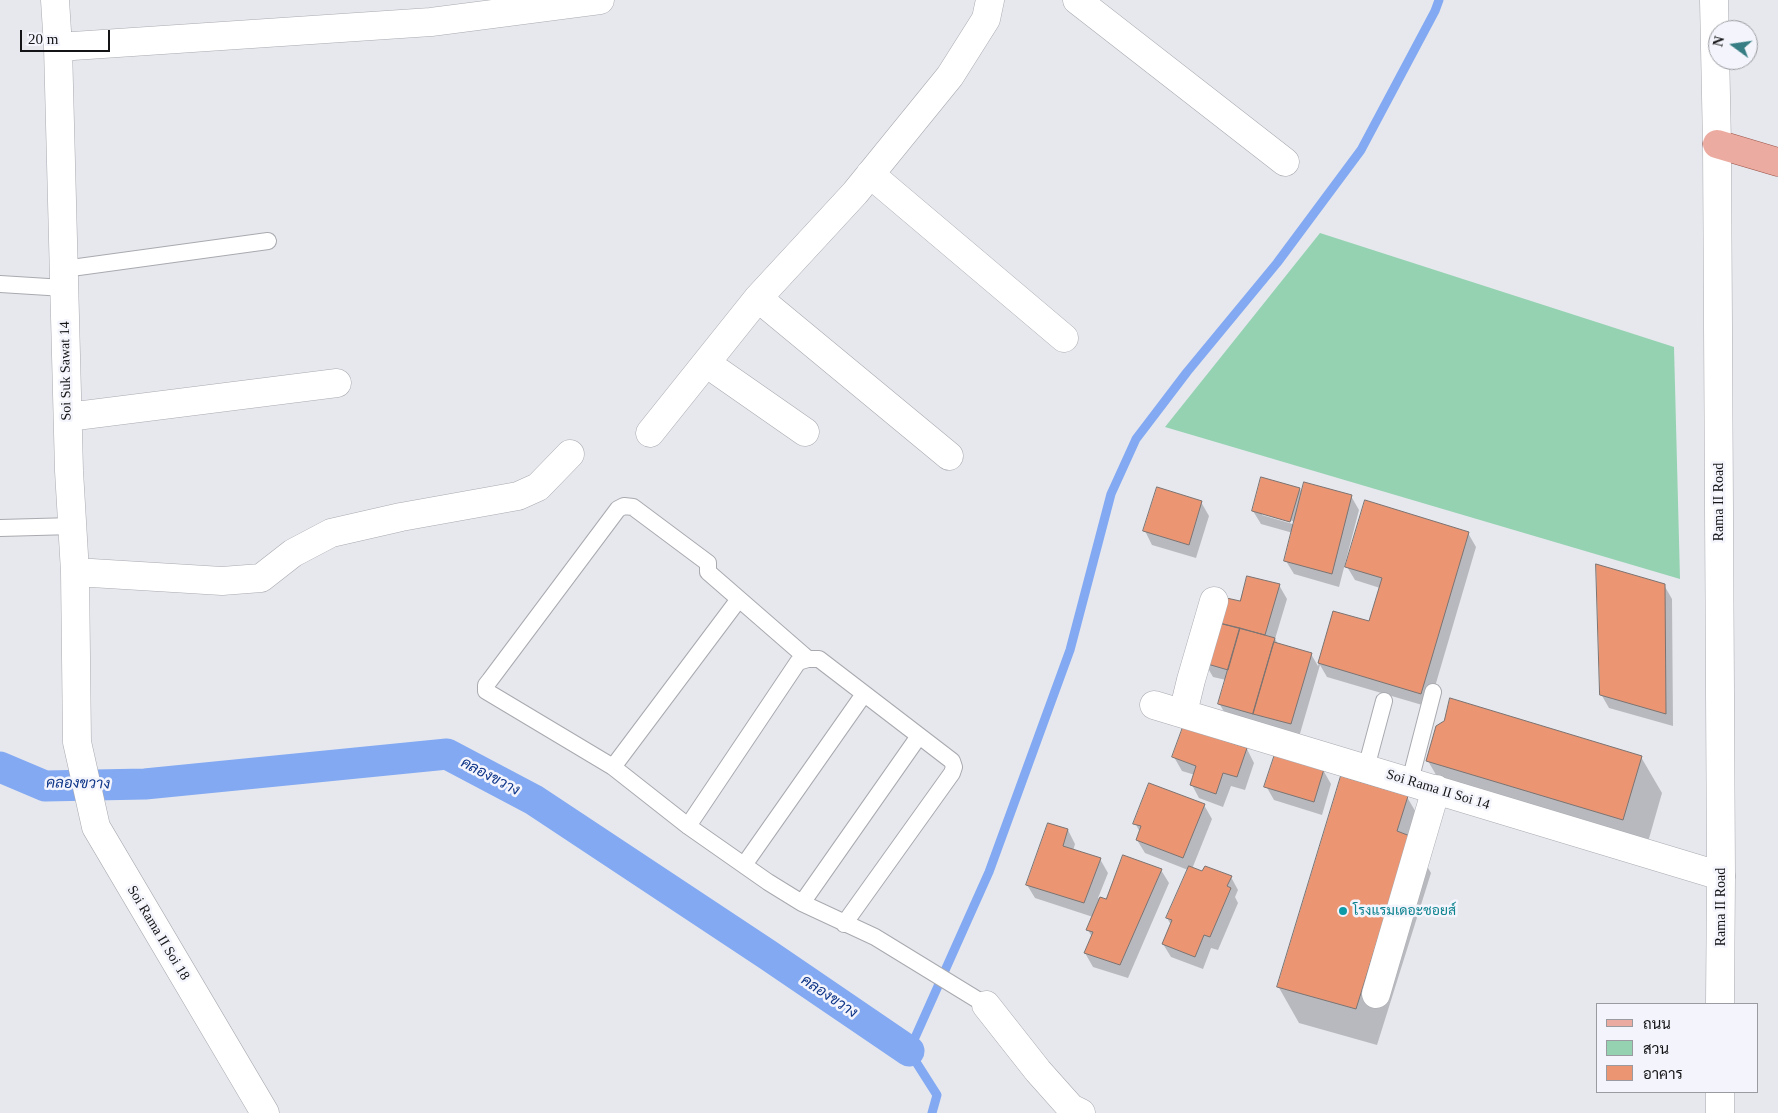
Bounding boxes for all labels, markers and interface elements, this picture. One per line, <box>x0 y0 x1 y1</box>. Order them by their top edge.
scale bar <box>22 20 112 52</box>
north arrow <box>1708 20 1758 70</box>
text: 20 m <box>28 31 58 47</box>
text: N <box>1710 35 1727 48</box>
street label: Soi Suk Sawat 14 <box>57 321 75 421</box>
street label: Rama II Road <box>1711 463 1727 541</box>
water label: คลองขวาง <box>458 754 522 800</box>
street label: Soi Rama II Soi 14 <box>1384 766 1492 814</box>
water label: คลองขวาง <box>46 774 110 794</box>
street label: Rama II Road <box>1713 868 1729 946</box>
street label: Soi Rama II Soi 18 <box>123 883 193 983</box>
place label: โรงแรมเดอะชอยส์ <box>1353 903 1456 919</box>
marker: โรงแรมเดอะชอยส์ <box>1337 905 1349 917</box>
water label: คลองขวาง <box>797 972 861 1022</box>
legend <box>1596 1003 1758 1093</box>
text: ถนน <box>1643 1016 1671 1032</box>
text: สวน <box>1643 1041 1669 1057</box>
text: อาคาร <box>1643 1066 1683 1082</box>

